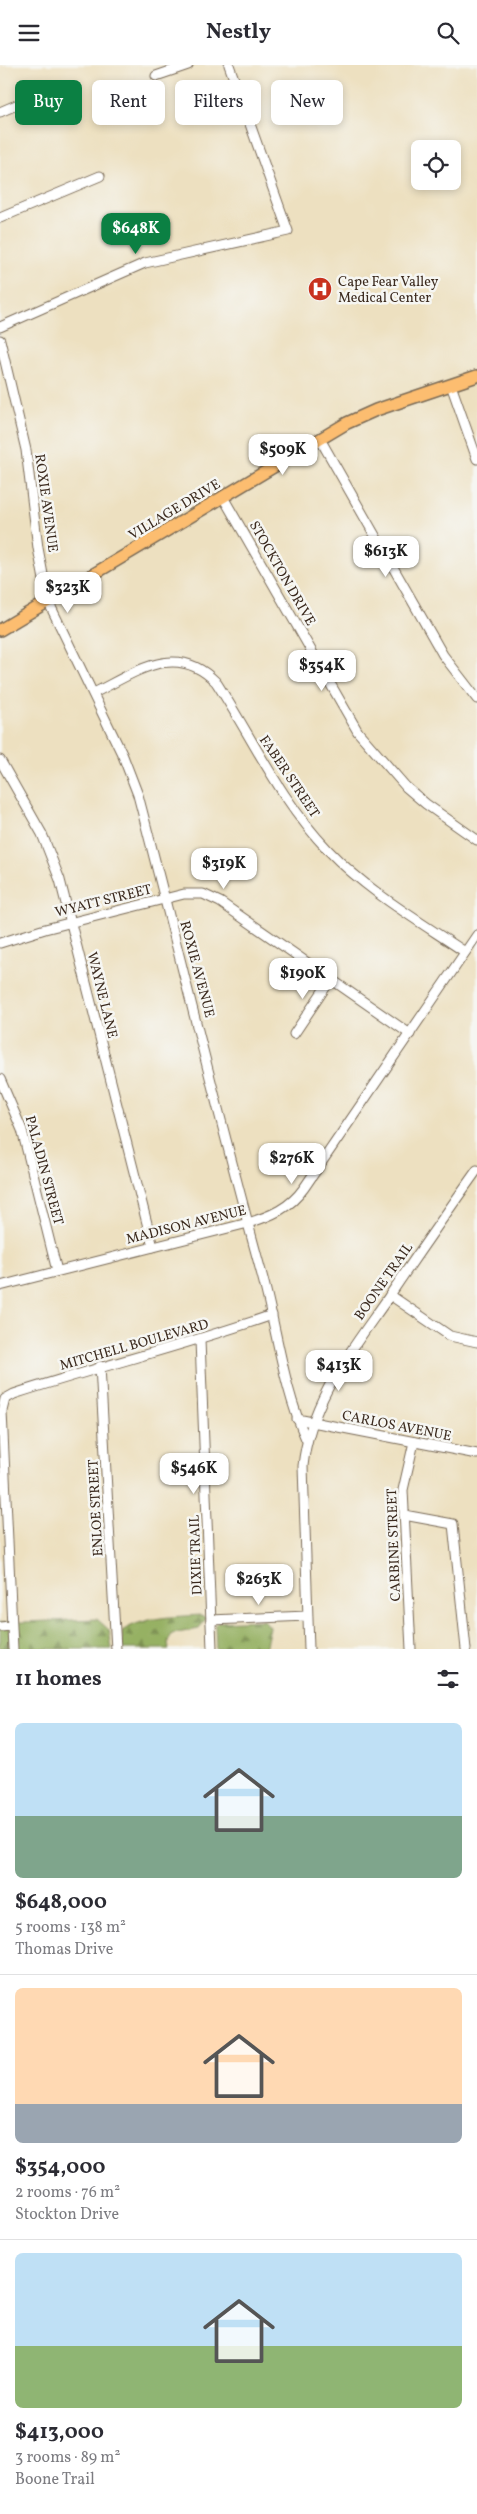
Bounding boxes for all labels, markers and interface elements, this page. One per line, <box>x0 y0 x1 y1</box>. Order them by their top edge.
text: Nestly <box>206 17 271 48</box>
icon: menu <box>15 19 43 47</box>
icon: search <box>434 19 462 47</box>
chip: Buy <box>15 80 82 125</box>
chip: Rent <box>92 80 165 125</box>
chip: Filters <box>175 80 261 125</box>
chip: New <box>271 80 343 125</box>
map controls <box>411 140 461 190</box>
button: locate <box>411 140 461 190</box>
pin: $648K <box>101 213 171 255</box>
text: $648K <box>112 218 160 240</box>
place label: Cape Fear Valley Medical Center <box>338 273 439 308</box>
hospital icon: Cape Fear Valley Medical Center <box>307 276 333 302</box>
pin: $509K <box>248 433 318 476</box>
text: $509K <box>260 439 306 461</box>
street label: ROXIE AVENUE <box>29 453 62 554</box>
street label: VILLAGE DRIVE <box>125 475 224 545</box>
street label: STOCKTON DRIVE <box>244 518 319 630</box>
pin: $613K <box>351 535 421 578</box>
text: $613K <box>364 541 408 563</box>
pin: $323K <box>33 571 103 614</box>
text: $323K <box>46 577 90 599</box>
pin: $354K <box>287 649 357 692</box>
text: $354K <box>299 655 345 677</box>
street label: FABER STREET <box>254 732 323 822</box>
pin: $319K <box>189 847 259 890</box>
text: $319K <box>202 853 246 875</box>
street label: WYATT STREET <box>53 880 154 923</box>
street label: ROXIE AVENUE <box>175 919 219 1020</box>
street label: WAYNE LANE <box>82 950 121 1041</box>
pin: $190K <box>268 957 338 1000</box>
text: $190K <box>280 963 326 985</box>
street label: PALADIN STREET <box>20 1114 67 1227</box>
pin: $276K <box>257 1143 327 1185</box>
text: $276K <box>270 1148 314 1170</box>
street label: MADISON AVENUE <box>124 1201 248 1250</box>
street label: BOONE TRAIL <box>351 1239 418 1324</box>
street label: MITCHELL BOULEVARD <box>58 1315 211 1376</box>
pin: $413K <box>304 1349 374 1392</box>
text: $413K <box>317 1355 361 1377</box>
street label: CARLOS AVENUE <box>340 1407 453 1446</box>
pin: $546K <box>159 1453 229 1495</box>
text: $546K <box>171 1458 217 1480</box>
street label: ENLOE STREET <box>84 1459 109 1557</box>
street label: CARBINE STREET <box>383 1488 406 1602</box>
street label: DIXIE TRAIL <box>186 1514 207 1595</box>
pin: $263K <box>224 1563 294 1606</box>
text: $263K <box>236 1569 282 1591</box>
text: 11 homes <box>15 1665 102 1694</box>
icon: filters <box>434 1665 462 1693</box>
icon: home <box>194 1755 284 1845</box>
text: $648,000 <box>15 1888 107 1917</box>
text: 5 rooms · 138 m² <box>15 1917 126 1939</box>
text: Thomas Drive <box>15 1939 113 1961</box>
icon: home <box>194 2021 284 2111</box>
text: $354,000 <box>15 2153 106 2182</box>
text: 2 rooms · 76 m² <box>15 2182 120 2204</box>
text: Stockton Drive <box>15 2204 119 2226</box>
icon: home <box>194 2286 284 2376</box>
text: $413,000 <box>15 2418 104 2447</box>
text: 3 rooms · 89 m² <box>15 2447 120 2469</box>
text: Boone Trail <box>15 2469 95 2491</box>

